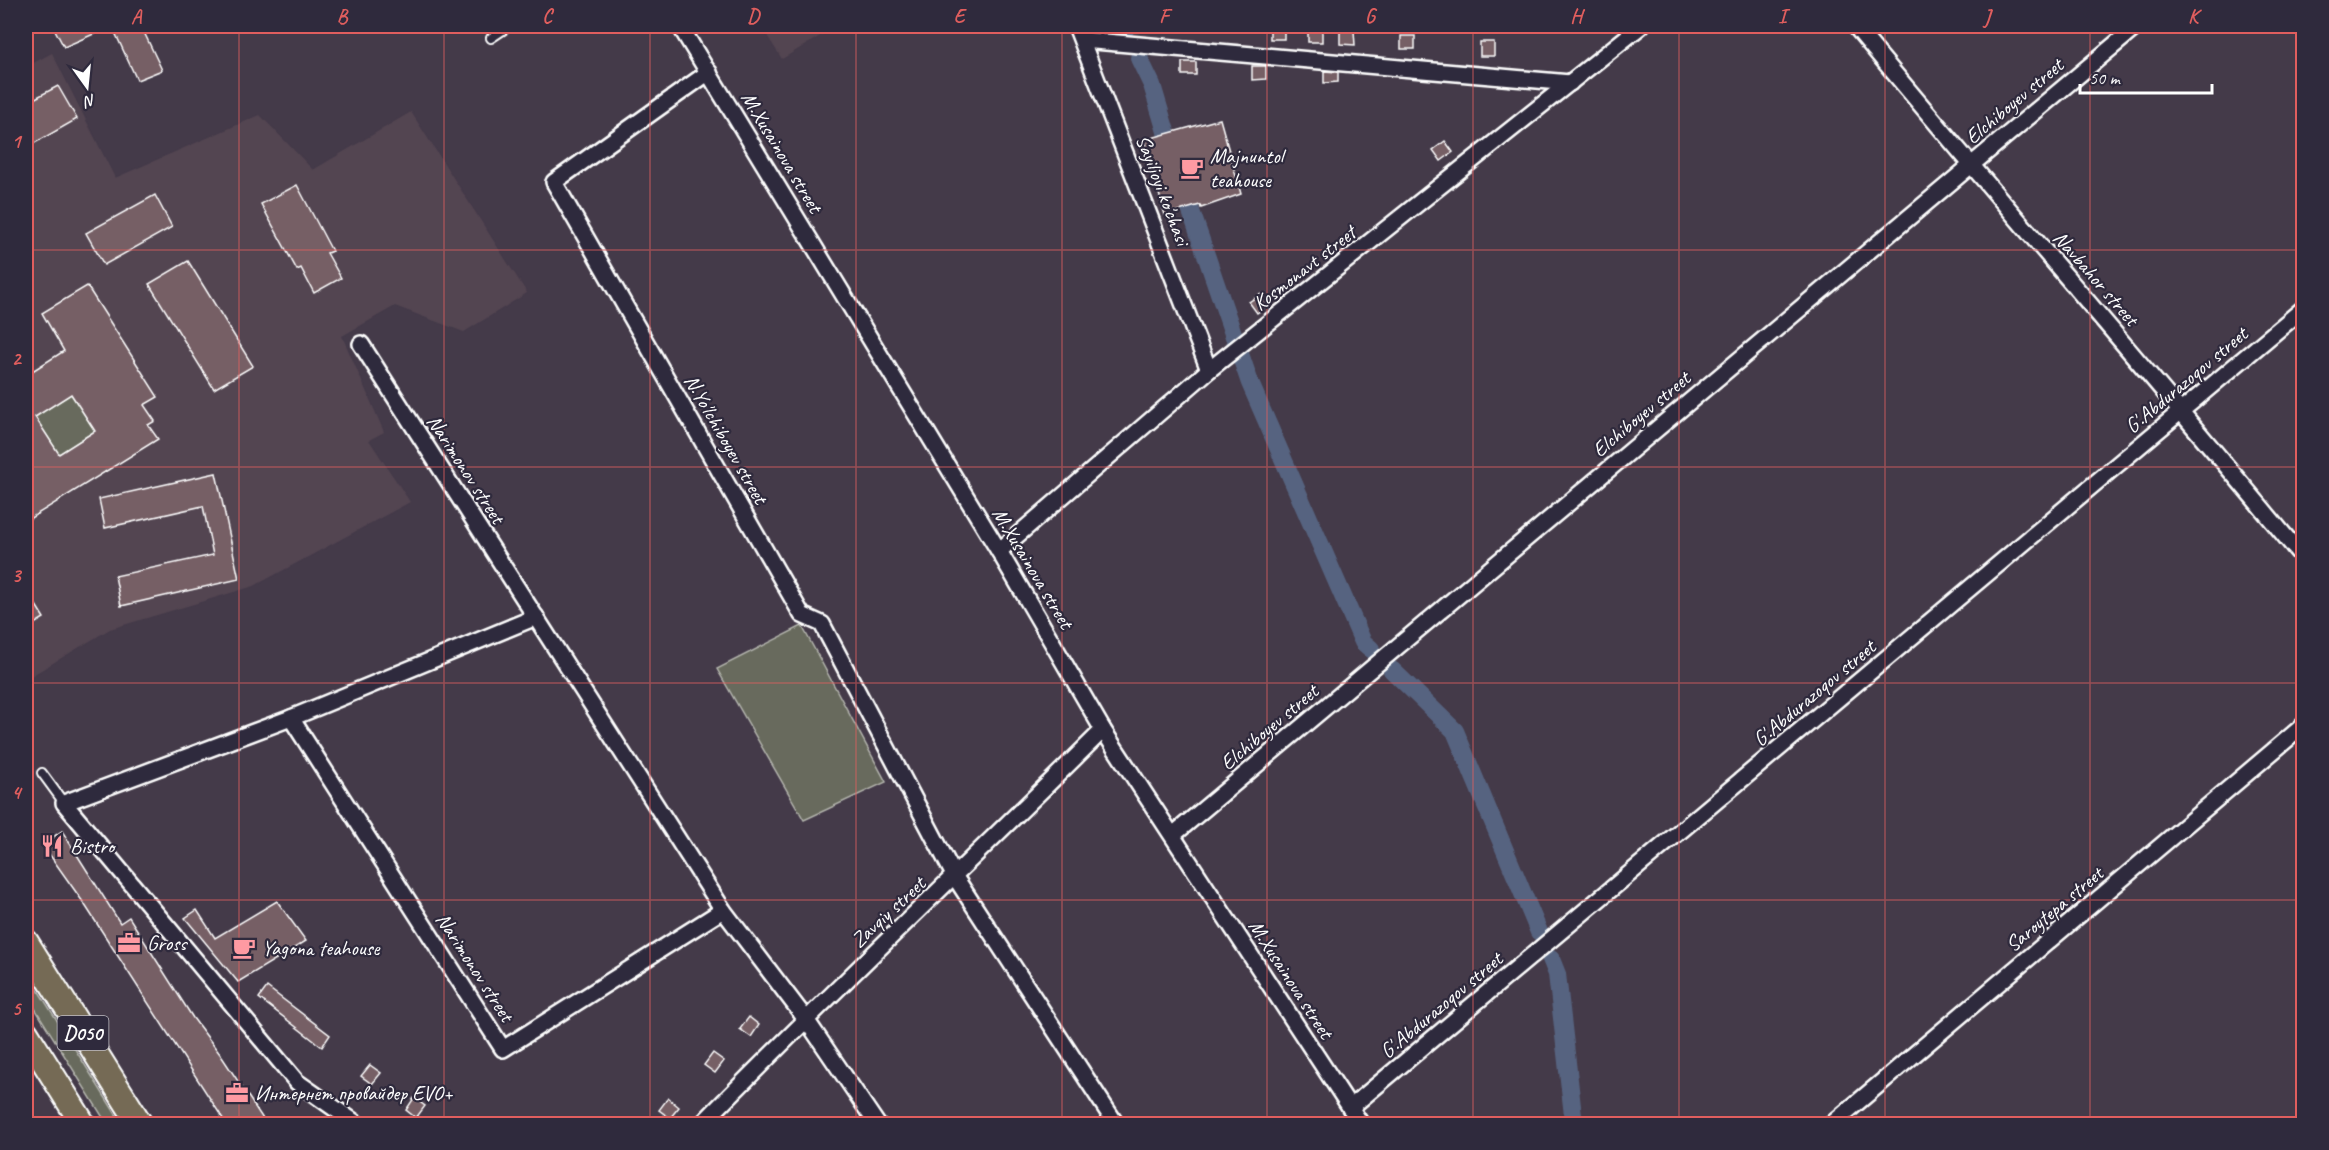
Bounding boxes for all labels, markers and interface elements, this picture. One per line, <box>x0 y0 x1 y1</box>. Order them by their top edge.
text: A <box>131 4 143 29</box>
text: B <box>337 4 349 29</box>
text: C <box>542 4 554 29</box>
text: D <box>747 4 761 29</box>
text: E <box>954 4 968 29</box>
text: F <box>1159 4 1173 29</box>
text: G <box>1365 4 1378 29</box>
text: H <box>1570 4 1585 29</box>
text: I <box>1778 4 1791 29</box>
text: J <box>1982 4 1994 29</box>
text: K <box>2188 4 2202 29</box>
street label: Elchiboyev street <box>1960 51 2070 150</box>
north arrow <box>57 57 117 117</box>
scale bar <box>2080 57 2212 95</box>
text: 50 m <box>2089 67 2122 89</box>
street label: M.Xusainova street <box>736 87 829 219</box>
text: N <box>80 90 98 112</box>
text: 1 <box>12 129 23 154</box>
street label: Sayiljoyi ko'chasi <box>1130 131 1197 252</box>
place label: Majnuntol teahouse <box>1210 143 1287 193</box>
cafe icon: Majnuntol teahouse <box>1179 155 1205 181</box>
street label: Kosmonavt street <box>1247 218 1363 316</box>
street label: Navbahor street <box>2048 225 2146 332</box>
street label: G'.Abdurazoqov street <box>2119 320 2254 439</box>
text: 2 <box>12 346 23 371</box>
street label: Elchiboyev street <box>1587 364 1697 463</box>
street label: N.Yo'lchiboyev street <box>678 370 775 510</box>
street label: Narimonov street <box>421 410 512 530</box>
street label: M.Xusainova street <box>987 503 1080 635</box>
text: 3 <box>12 563 23 588</box>
street label: G'.Abdurazoqov street <box>1747 633 1882 752</box>
street label: Elchiboyev street <box>1215 677 1325 776</box>
text: 4 <box>12 780 24 805</box>
restaurant icon: Bistro <box>39 833 65 859</box>
place label: Bistro <box>70 833 117 859</box>
street label: Saroytepa street <box>2000 859 2110 957</box>
street label: Zavqiy street <box>845 870 932 953</box>
street label: Narimonov street <box>430 908 521 1028</box>
street label: M.Xusainova street <box>1243 915 1340 1045</box>
office icon: Gross <box>116 930 142 956</box>
place label: Gross <box>147 930 188 956</box>
cafe icon: Yagona teahouse <box>231 935 257 961</box>
place label: Yagona teahouse <box>262 935 381 961</box>
street label: G'.Abdurazoqov street <box>1374 945 1509 1064</box>
text: 5 <box>12 996 23 1021</box>
road number: D050 <box>58 1016 109 1050</box>
office icon: Интернет провайдер EVO+ <box>224 1080 250 1106</box>
place label: Интернет провайдер EVO+ <box>255 1080 454 1106</box>

